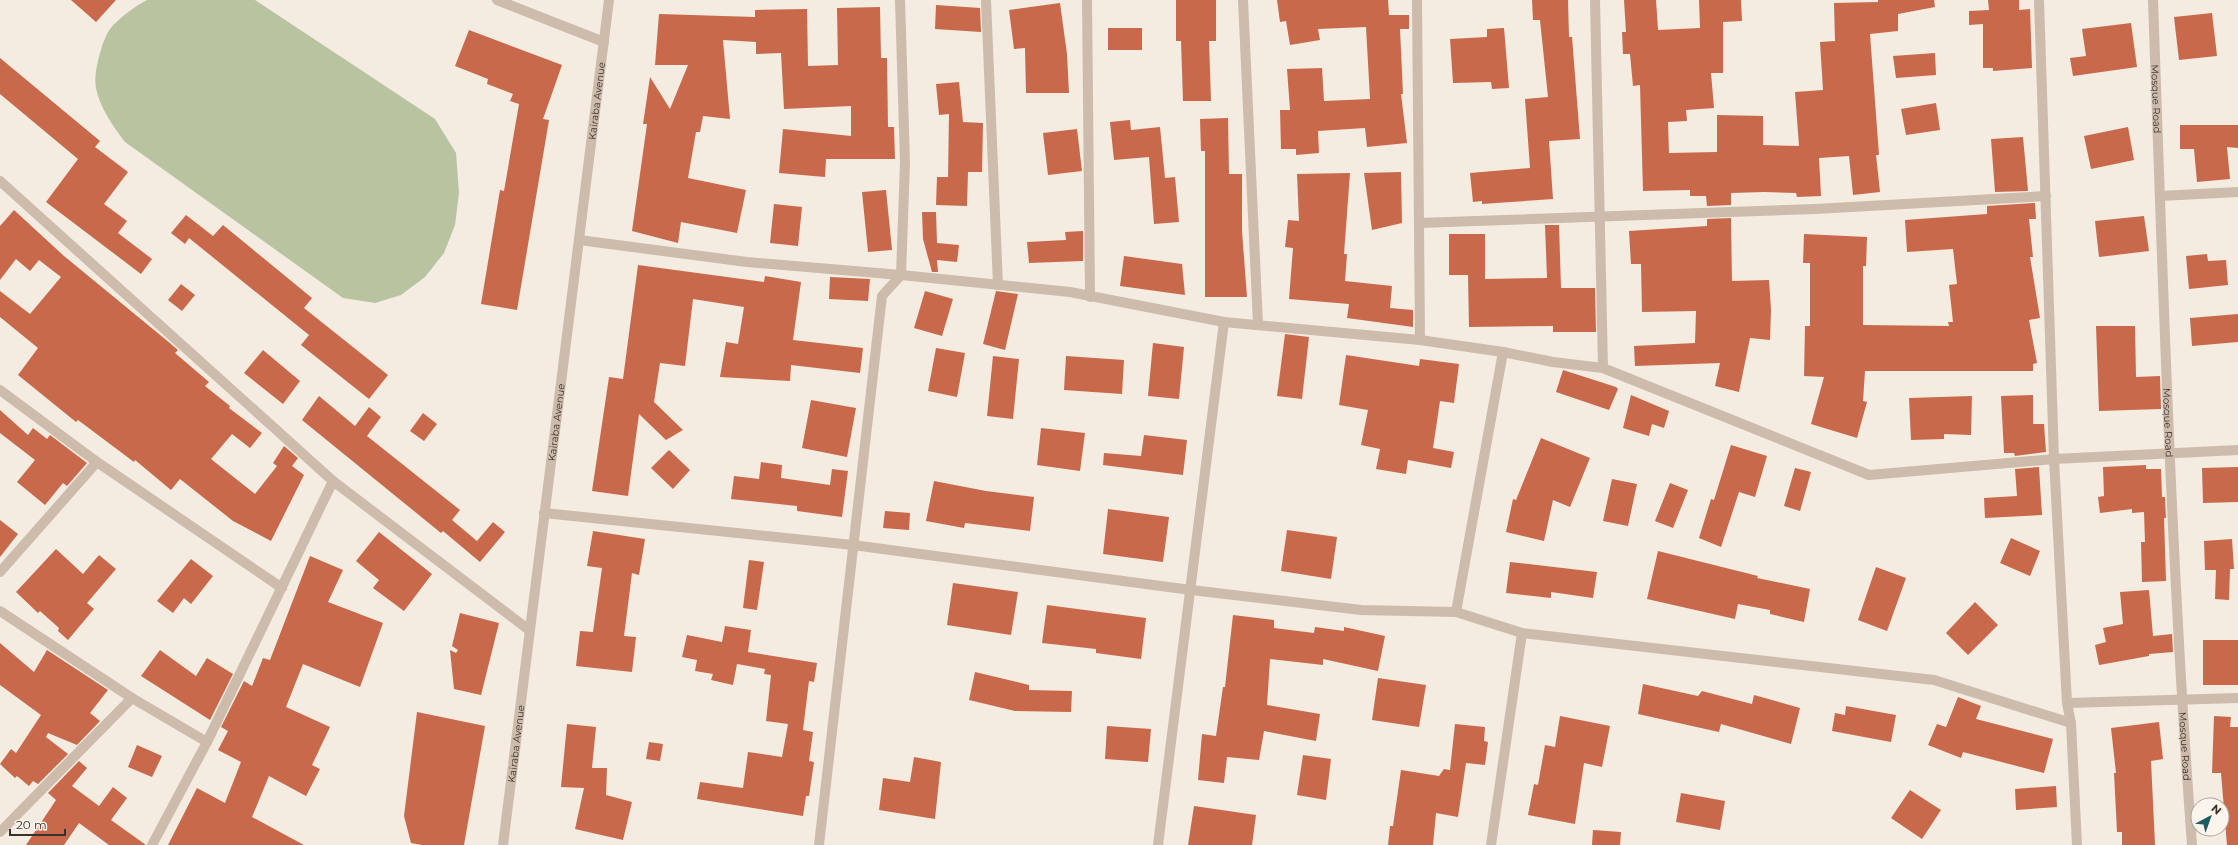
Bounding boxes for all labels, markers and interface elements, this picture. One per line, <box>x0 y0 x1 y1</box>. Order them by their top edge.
street label: Kairaba Avenue <box>586 61 608 140</box>
street label: Mosque Road <box>2148 64 2164 134</box>
street label: Kairaba Avenue <box>545 383 568 462</box>
street label: Mosque Road <box>2160 388 2176 458</box>
street label: Kairaba Avenue <box>505 704 528 783</box>
street label: Mosque Road <box>2176 711 2193 781</box>
north arrow <box>2190 797 2230 837</box>
text: N <box>2209 801 2225 818</box>
scale bar <box>10 811 65 837</box>
text: 20 m <box>16 817 47 832</box>

